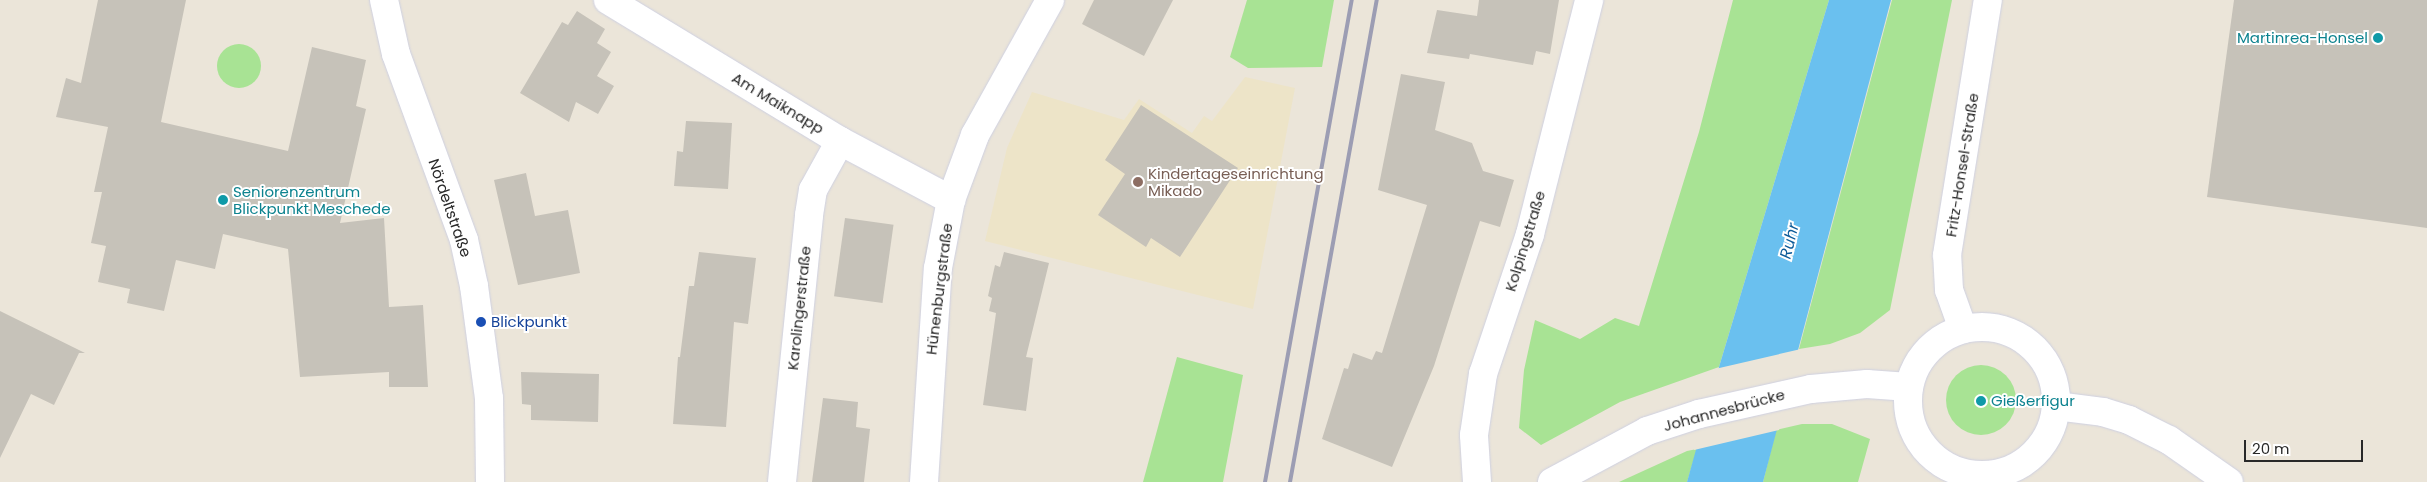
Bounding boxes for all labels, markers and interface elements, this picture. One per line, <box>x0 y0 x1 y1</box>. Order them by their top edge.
place label: Martinrea-Honsel <box>2237 29 2368 47</box>
marker: Martinrea-Honsel <box>2372 32 2384 44</box>
street label: Am Maiknapp <box>729 68 827 138</box>
street label: Fritz-Honsel-Straße <box>1942 92 1982 238</box>
street label: Nördeltstraße <box>425 156 475 260</box>
place label: Kindertageseinrichtung Mikado <box>1148 164 1324 199</box>
marker: Kindertageseinrichtung Mikado <box>1132 176 1144 188</box>
place label: Seniorenzentrum Blickpunkt Meschede <box>233 182 390 217</box>
street label: Kolpingstraße <box>1501 188 1549 294</box>
marker: Seniorenzentrum Blickpunkt Meschede <box>217 194 229 206</box>
water label: Ruhr <box>1776 221 1804 261</box>
street label: Hünenburgstraße <box>922 222 956 356</box>
street label: Karolingerstraße <box>784 245 814 371</box>
place label: Blickpunkt <box>491 313 567 331</box>
marker: Blickpunkt <box>475 316 487 328</box>
street label: Johannesbrücke <box>1661 385 1787 435</box>
place label: Gießerfigur <box>1991 392 2075 410</box>
marker: Gießerfigur <box>1975 395 1987 407</box>
scale bar <box>2247 430 2366 462</box>
text: 20 m <box>2252 438 2290 459</box>

